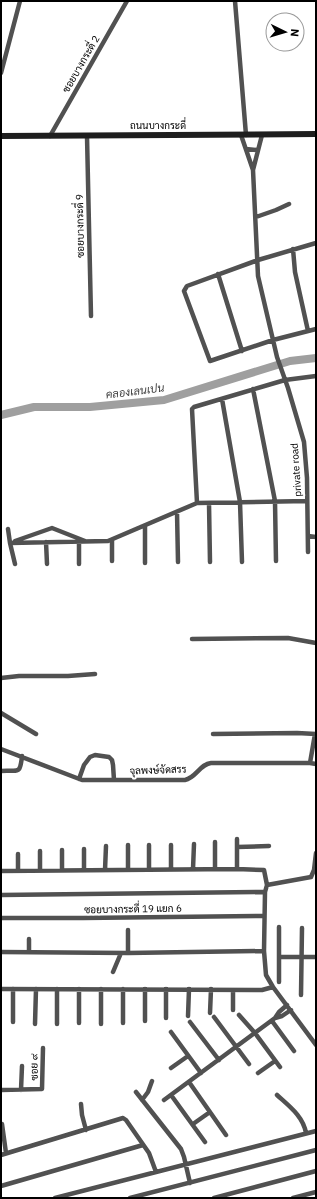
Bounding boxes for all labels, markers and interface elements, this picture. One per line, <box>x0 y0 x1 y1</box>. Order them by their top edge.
north arrow <box>265 12 305 52</box>
text: N <box>288 28 302 37</box>
street label: ซอยบางกระดี่ 2 <box>58 32 103 95</box>
street label: ถนนบางกระดี่ <box>130 117 186 132</box>
street label: ซอยบางกระดี่ 9 <box>71 194 87 258</box>
water label: คลองเลนเปน <box>105 380 165 402</box>
street label: private road <box>288 443 304 497</box>
street label: จุลพงษ์จัดสรร <box>129 762 187 778</box>
street label: ซอยบางกระดี่ 19 แยก 6 <box>84 900 182 916</box>
street label: ซอย ๙ <box>27 1053 41 1081</box>

